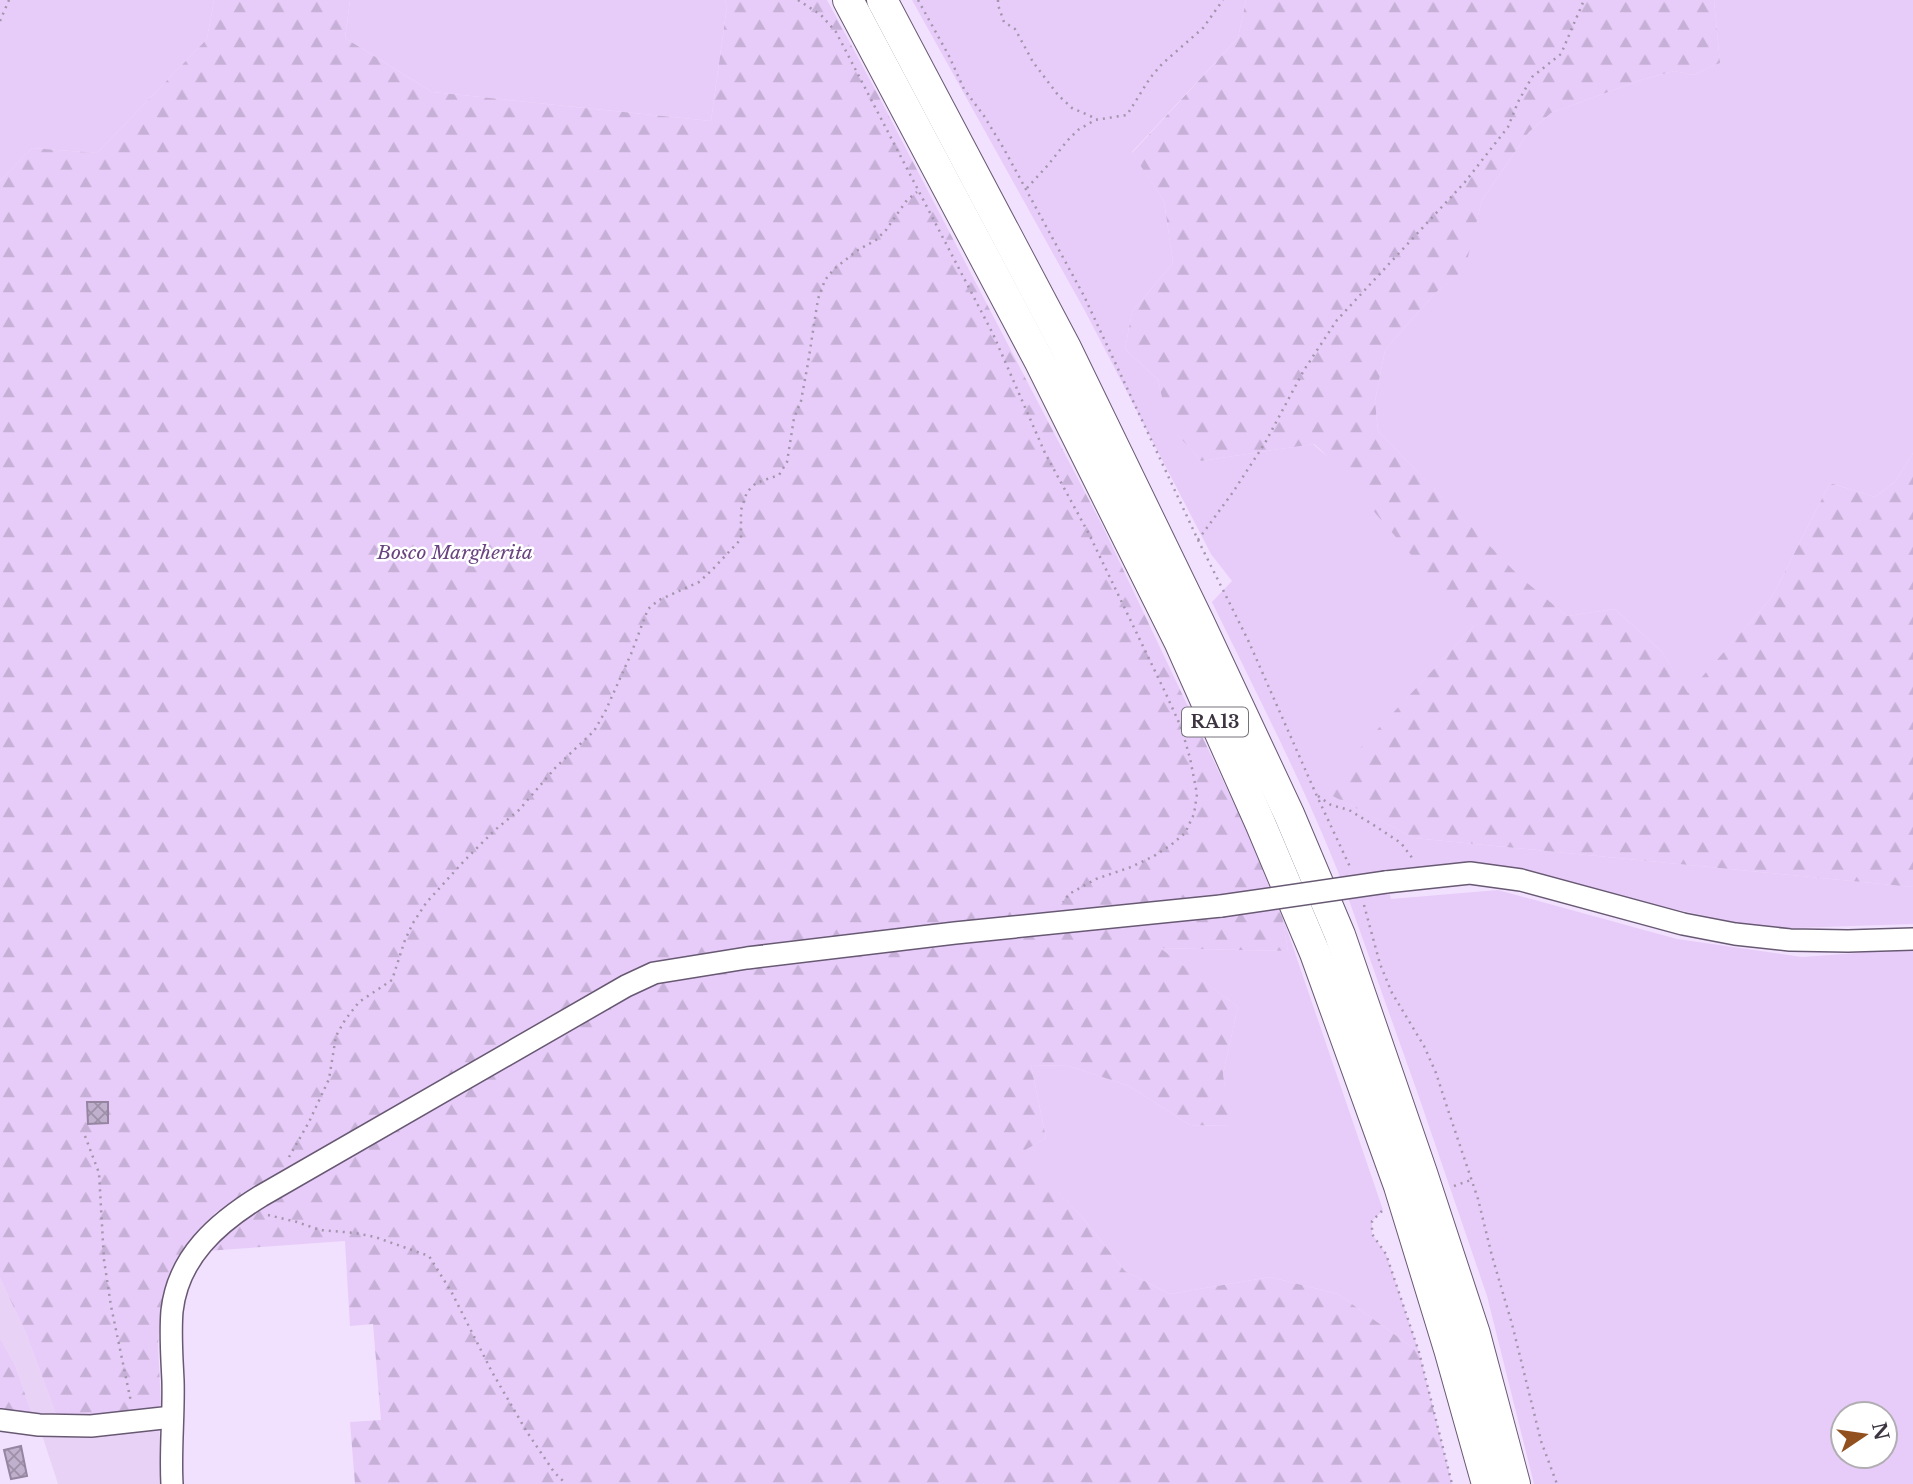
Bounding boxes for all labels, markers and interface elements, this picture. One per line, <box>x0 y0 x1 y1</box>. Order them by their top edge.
park label: Bosco Margherita <box>376 541 533 564</box>
road number: RA13 <box>1182 708 1248 736</box>
north arrow <box>1829 1400 1899 1470</box>
text: N <box>1867 1420 1893 1443</box>

